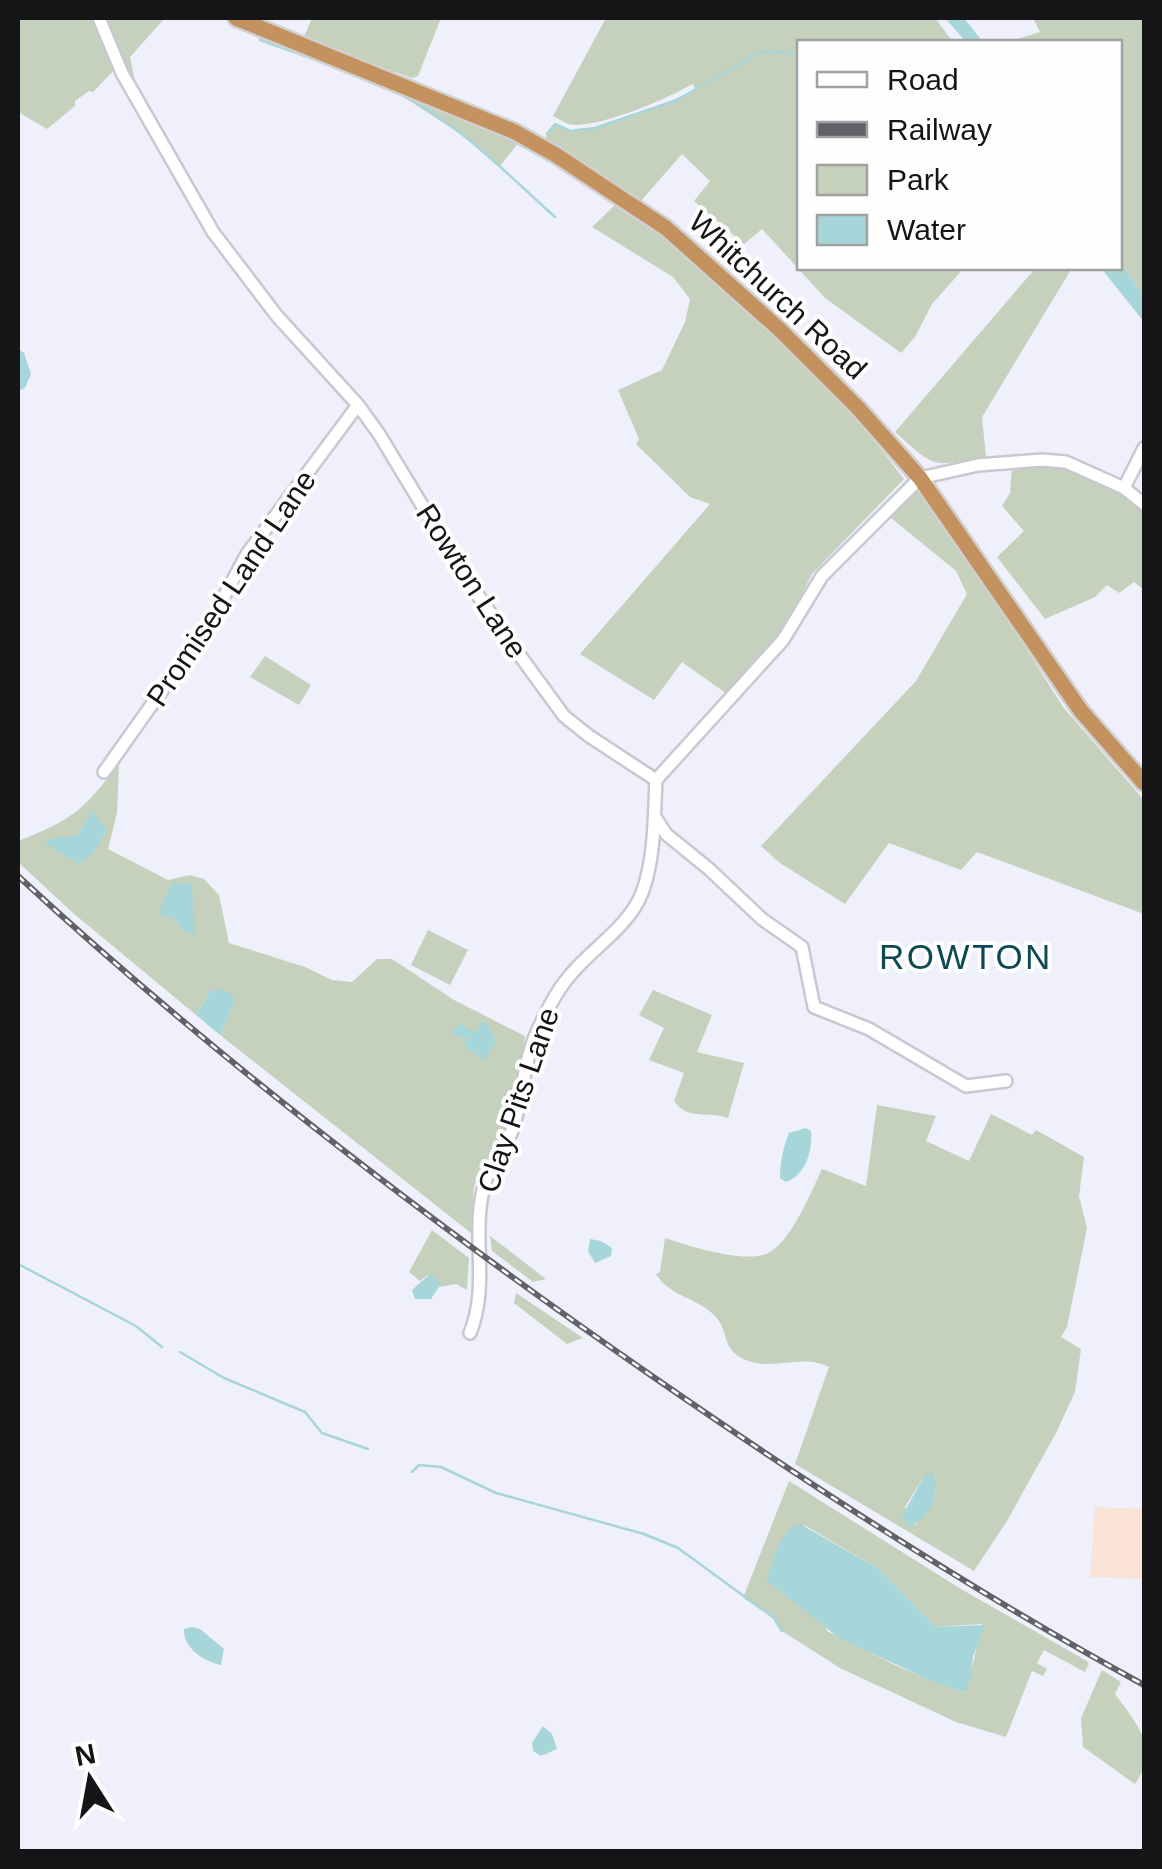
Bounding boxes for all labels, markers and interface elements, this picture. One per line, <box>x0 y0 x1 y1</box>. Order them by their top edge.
legend <box>797 40 1122 270</box>
text: Road <box>887 63 959 96</box>
text: Railway <box>887 113 992 146</box>
text: Park <box>887 163 950 196</box>
street label: Whitchurch Road <box>683 204 873 386</box>
text: Water <box>887 213 966 246</box>
street label: Promised Land Lane <box>140 464 322 712</box>
street label: Rowton Lane <box>410 498 534 664</box>
district label: ROWTON <box>879 937 1053 976</box>
street label: Clay Pits Lane <box>471 1003 565 1197</box>
north arrow <box>40 1729 140 1829</box>
text: N <box>72 1738 98 1772</box>

